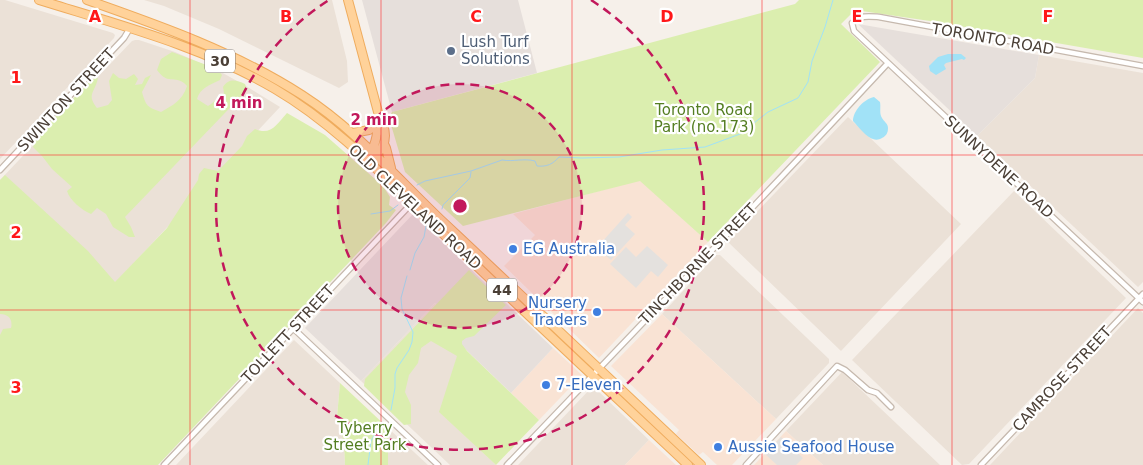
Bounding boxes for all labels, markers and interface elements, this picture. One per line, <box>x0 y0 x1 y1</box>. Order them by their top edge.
text: A <box>89 7 102 26</box>
text: B <box>280 7 292 26</box>
text: C <box>470 7 482 26</box>
text: D <box>660 7 674 26</box>
text: E <box>852 7 862 26</box>
text: F <box>1043 7 1053 26</box>
street label: TORONTO ROAD <box>929 19 1056 59</box>
place label: Lush Turf Solutions <box>461 33 530 68</box>
street label: SWINTON STREET <box>14 44 119 155</box>
marker: Lush Turf Solutions <box>445 45 457 57</box>
road number: 30 <box>205 49 235 72</box>
text: 1 <box>10 68 22 87</box>
text: 4 min <box>215 94 263 112</box>
park label: Toronto Road Park (no.173) <box>654 101 754 136</box>
text: 2 min <box>350 111 398 129</box>
street label: SUNNYDENE ROAD <box>941 112 1057 222</box>
street label: OLD CLEVELAND ROAD <box>345 141 485 273</box>
centre of rings <box>451 197 469 215</box>
street label: TINCHBORNE STREET <box>635 199 761 329</box>
text: 2 <box>10 223 22 242</box>
place label: EG Australia <box>523 240 615 258</box>
marker: EG Australia <box>507 243 519 255</box>
road number: 44 <box>487 278 517 302</box>
street label: TOLLETT STREET <box>237 281 339 387</box>
place label: Nursery Traders <box>528 294 587 329</box>
marker: Nursery Traders <box>591 306 603 318</box>
street label: CAMROSE STREET <box>1009 322 1116 435</box>
place label: 7-Eleven <box>556 376 621 394</box>
text: 3 <box>10 378 22 397</box>
marker: 7-Eleven <box>540 379 552 391</box>
park label: Tyberry Street Park <box>324 419 407 454</box>
place label: Aussie Seafood House <box>728 438 894 456</box>
marker: Aussie Seafood House <box>712 441 724 453</box>

